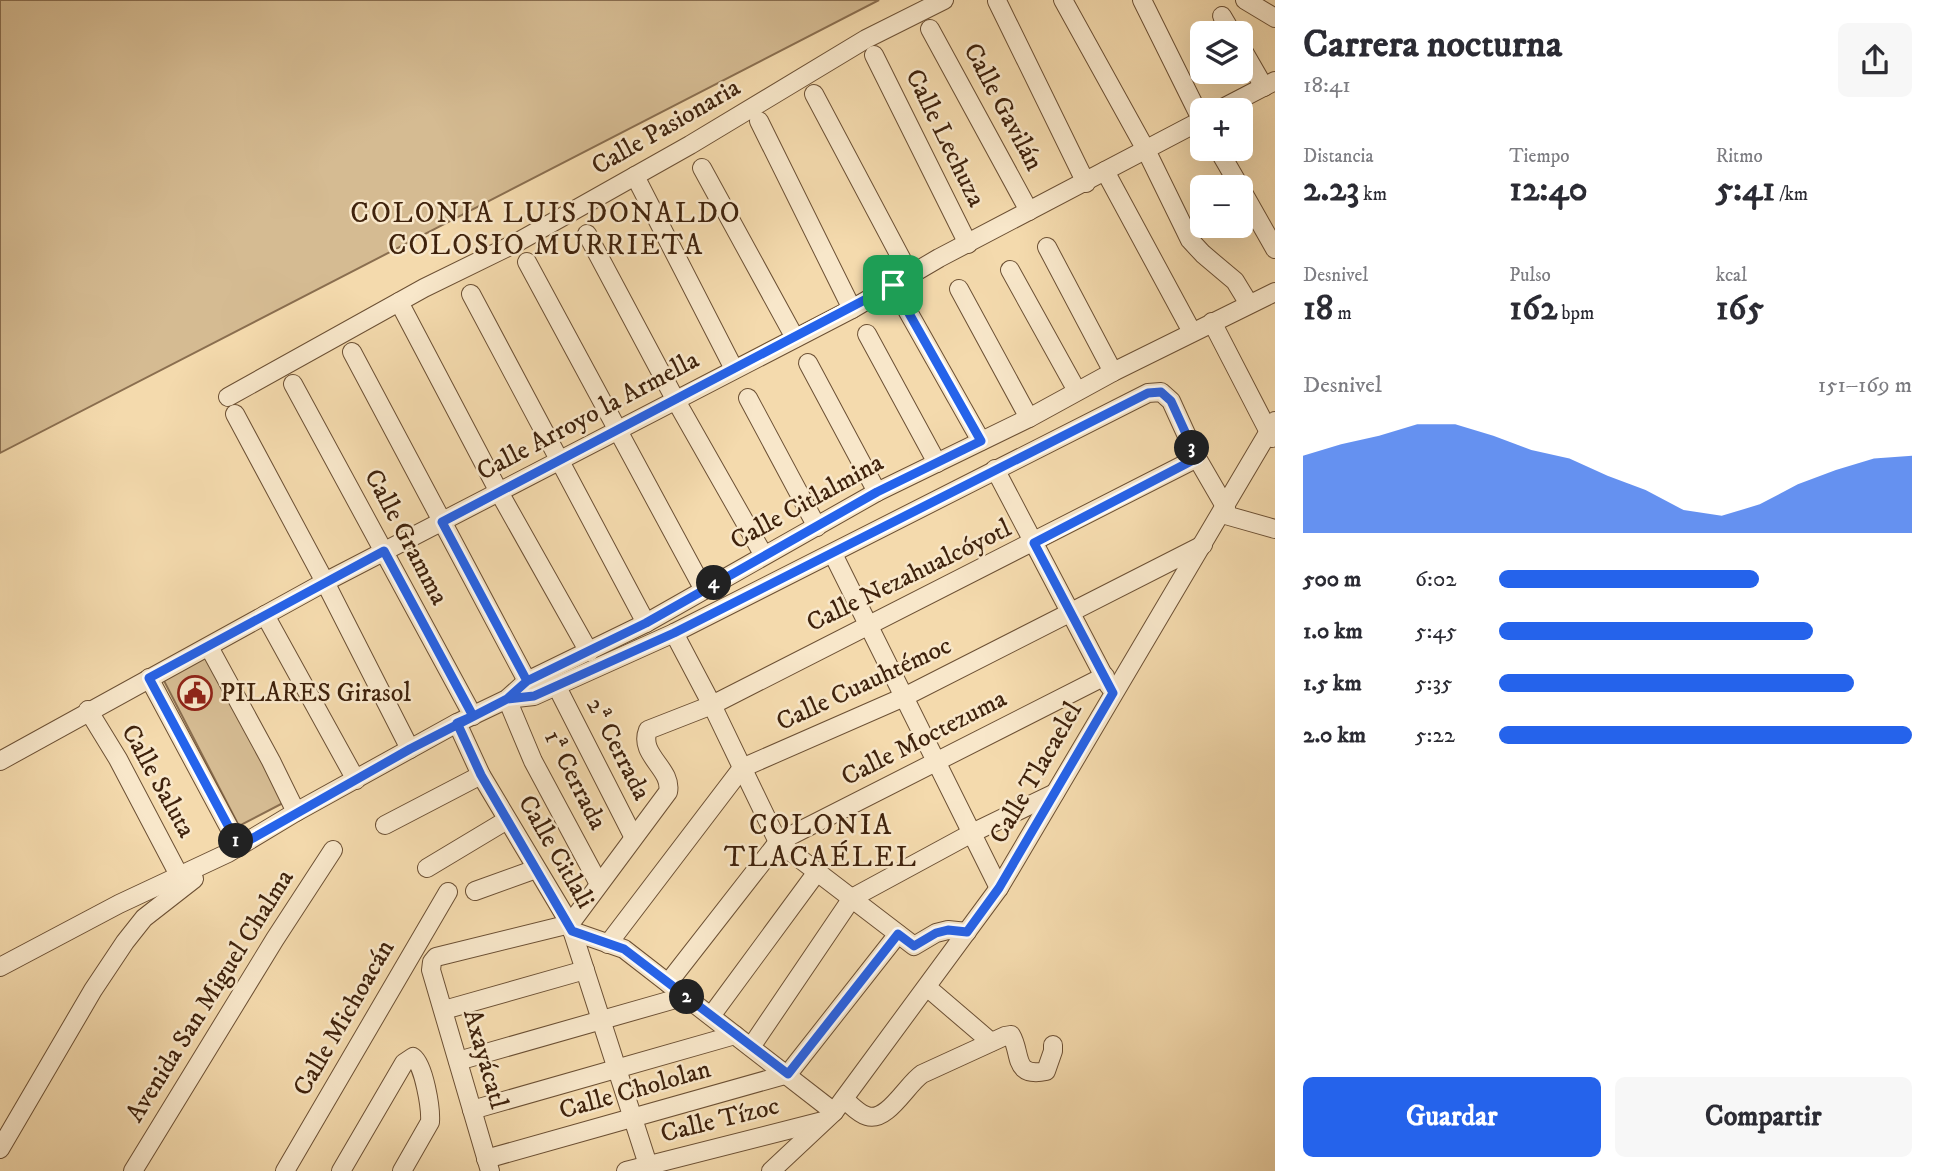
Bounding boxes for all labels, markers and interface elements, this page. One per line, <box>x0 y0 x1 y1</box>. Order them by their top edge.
map controls <box>1190 21 1253 238</box>
button: layers <box>1190 21 1253 84</box>
text: Carrera nocturna <box>1303 21 1562 69</box>
button: share <box>1838 23 1912 97</box>
street label: Calle Gavilán <box>956 37 1051 177</box>
street label: Calle Lechuza <box>897 64 993 212</box>
street label: Calle Pasionaria <box>586 71 746 183</box>
text: 18:41 <box>1303 71 1351 100</box>
button: + <box>1190 98 1253 161</box>
text: Distancia <box>1303 145 1374 168</box>
text: Tiempo <box>1509 145 1569 168</box>
text: Ritmo <box>1716 145 1763 168</box>
text: 2.23 <box>1303 168 1359 212</box>
text: 12:40 <box>1509 168 1587 212</box>
text: 5:41 <box>1716 168 1775 212</box>
button: − <box>1190 175 1253 238</box>
text: km <box>1359 183 1387 206</box>
text: /km <box>1775 183 1808 206</box>
district label: COLONIA LUIS DONALDO COLOSIO MURRIETA <box>350 196 742 263</box>
pin <box>863 255 923 315</box>
text: Desnivel <box>1303 264 1368 287</box>
text: Pulso <box>1509 264 1551 287</box>
text: kcal <box>1716 264 1747 287</box>
icon: arrive <box>874 266 912 304</box>
text: 18 <box>1303 287 1333 331</box>
text: 162 <box>1509 287 1557 331</box>
text: 165 <box>1716 287 1764 331</box>
text: m <box>1333 302 1352 325</box>
text: bpm <box>1557 302 1594 325</box>
street label: Calle Arroyo la Armella <box>471 344 705 488</box>
text: Desnivel <box>1303 371 1382 400</box>
text: 151–169 m <box>1818 371 1912 400</box>
pin: 3 <box>1174 430 1210 466</box>
text: 3 <box>1188 436 1195 459</box>
street label: Calle Citlalmina <box>725 446 889 558</box>
street label: Calle Gramma <box>356 463 456 611</box>
street label: Calle Nezahualcóyotl <box>801 512 1017 640</box>
text: 500 m <box>1303 565 1361 594</box>
text: 6:02 <box>1415 565 1457 594</box>
pin: 4 <box>696 566 732 600</box>
text: 4 <box>708 571 719 594</box>
text: 1.0 km <box>1303 617 1363 646</box>
text: 5:45 <box>1415 617 1457 646</box>
street label: Calle Cuauhtémoc <box>771 629 957 739</box>
text: 1.5 km <box>1303 669 1362 698</box>
text: 5:35 <box>1415 669 1452 698</box>
public building icon: PILARES Girasol <box>176 674 214 712</box>
place label: PILARES Girasol <box>220 677 411 710</box>
street label: Calle Moctezuma <box>836 682 1012 794</box>
street label: 2ª Cerrada <box>578 692 658 806</box>
street label: Calle Tlacaelel <box>982 696 1090 850</box>
street label: Calle Saluta <box>113 719 203 843</box>
text: 2.0 km <box>1303 721 1366 750</box>
text: 5:22 <box>1415 721 1455 750</box>
street label: 1ª Cerrada <box>536 725 614 835</box>
street label: Calle Citlali <box>510 789 602 915</box>
district label: COLONIA TLACAÉLEL <box>724 808 918 875</box>
pin: 1 <box>218 824 254 858</box>
text: 1 <box>232 829 239 852</box>
street label: Avenida San Miguel Chalma <box>119 863 301 1129</box>
street label: Calle Michoacán <box>286 934 402 1102</box>
pin: 2 <box>670 979 704 1014</box>
text: 2 <box>682 985 691 1008</box>
street label: Axayácatl <box>455 1005 515 1113</box>
street label: Calle Chololan <box>555 1052 715 1127</box>
button: Guardar <box>1303 1077 1601 1157</box>
button: Compartir <box>1615 1077 1912 1157</box>
street label: Calle Tízoc <box>657 1089 783 1151</box>

